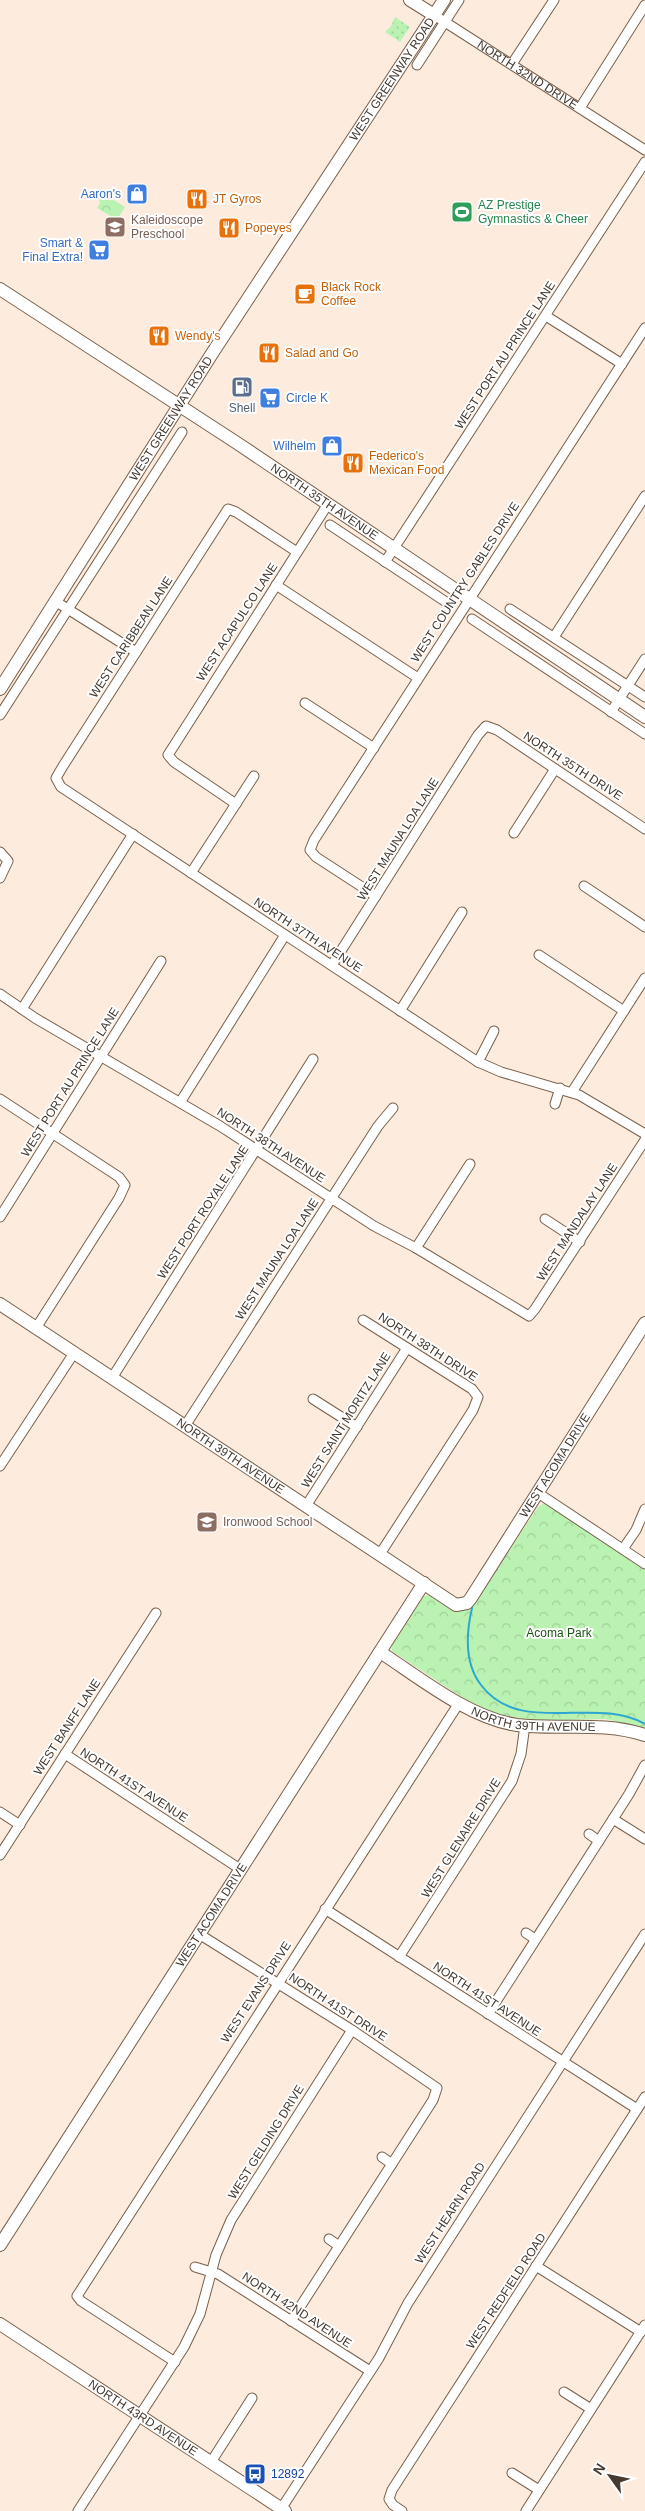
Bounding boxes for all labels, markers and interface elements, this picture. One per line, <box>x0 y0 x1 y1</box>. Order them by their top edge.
street label: WEST GREENWAY ROAD <box>347 15 438 143</box>
street label: NORTH 32ND DRIVE <box>475 38 580 112</box>
shop icon: Aaron's <box>125 182 149 206</box>
place label: Aaron's <box>81 187 121 201</box>
restaurant icon: JT Gyros <box>185 187 209 211</box>
place label: JT Gyros <box>213 192 261 206</box>
place label: AZ Prestige Gymnastics & Cheer <box>478 198 588 226</box>
sports icon: AZ Prestige Gymnastics & Cheer <box>450 200 474 224</box>
place label: Kaleidoscope Preschool <box>131 213 203 241</box>
school or university icon: Kaleidoscope Preschool <box>103 215 127 239</box>
restaurant icon: Popeyes <box>217 216 241 240</box>
place label: Popeyes <box>245 221 292 235</box>
place label: Smart & Final Extra! <box>22 236 83 264</box>
supermarket icon: Smart & Final Extra! <box>87 238 111 262</box>
street label: WEST PORT AU PRINCE LANE <box>452 278 558 432</box>
place label: Black Rock Coffee <box>321 280 382 308</box>
cafe icon: Black Rock Coffee <box>293 282 317 306</box>
restaurant icon: Wendy's <box>147 324 171 348</box>
place label: Wendy's <box>175 329 220 343</box>
restaurant icon: Salad and Go <box>257 341 281 365</box>
place label: Salad and Go <box>285 346 359 360</box>
street label: WEST GREENWAY ROAD <box>126 353 216 483</box>
fuel station icon: Shell <box>230 375 254 399</box>
supermarket icon: Circle K <box>258 386 282 410</box>
place label: Circle K <box>286 391 328 405</box>
place label: Shell <box>229 401 255 415</box>
shop icon: Wilhelm <box>320 434 344 458</box>
place label: Wilhelm <box>273 439 316 453</box>
place label: Federico's Mexican Food <box>369 449 444 477</box>
restaurant icon: Federico's Mexican Food <box>341 451 365 475</box>
street label: NORTH 35TH AVENUE <box>268 461 381 543</box>
street label: WEST COUNTRY GABLES DRIVE <box>408 499 522 665</box>
street label: WEST ACAPULCO LANE <box>194 560 280 684</box>
street label: WEST CARIBBEAN LANE <box>87 574 175 700</box>
street label: NORTH 35TH DRIVE <box>521 729 625 803</box>
street label: WEST MAUNA LOA LANE <box>354 775 442 903</box>
street label: NORTH 37TH AVENUE <box>251 895 365 975</box>
street label: WEST PORT AU PRINCE LANE <box>18 1005 122 1159</box>
street label: NORTH 38TH AVENUE <box>214 1105 328 1185</box>
street label: WEST PORT ROYALE LANE <box>155 1143 251 1281</box>
street label: WEST MANDALAY LANE <box>534 1161 620 1283</box>
street label: WEST MAUNA LOA LANE <box>233 1196 321 1322</box>
street label: NORTH 38TH DRIVE <box>376 1310 480 1384</box>
street label: WEST SAINT MORITZ LANE <box>298 1350 394 1490</box>
street label: WEST ACOMA DRIVE <box>517 1411 593 1520</box>
street label: NORTH 39TH AVENUE <box>174 1415 287 1497</box>
school or university icon: Ironwood School <box>195 1510 219 1534</box>
place label: Ironwood School <box>223 1515 312 1529</box>
park label: Acoma Park <box>526 1626 593 1640</box>
street label: WEST BANFF LANE <box>31 1676 103 1778</box>
street label: NORTH 39TH AVENUE <box>469 1704 596 1734</box>
street label: NORTH 41ST AVENUE <box>78 1745 190 1825</box>
street label: WEST GLENAIRE DRIVE <box>418 1776 504 1900</box>
street label: WEST ACOMA DRIVE <box>173 1860 250 1969</box>
street label: WEST EVANS DRIVE <box>218 1939 294 2045</box>
street label: NORTH 41ST AVENUE <box>431 1959 543 2039</box>
street label: NORTH 41ST DRIVE <box>286 1970 390 2044</box>
street label: WEST GELDING DRIVE <box>225 2082 307 2202</box>
street label: WEST HEARN ROAD <box>412 2160 488 2266</box>
street label: WEST REDFIELD ROAD <box>463 2230 549 2351</box>
street label: NORTH 42ND AVENUE <box>240 2269 354 2351</box>
street label: NORTH 43RD AVENUE <box>86 2377 200 2459</box>
north arrow <box>585 2451 635 2501</box>
text: N <box>590 2460 609 2478</box>
bus stop icon: 12892 <box>243 2462 267 2486</box>
place label: 12892 <box>271 2467 305 2481</box>

